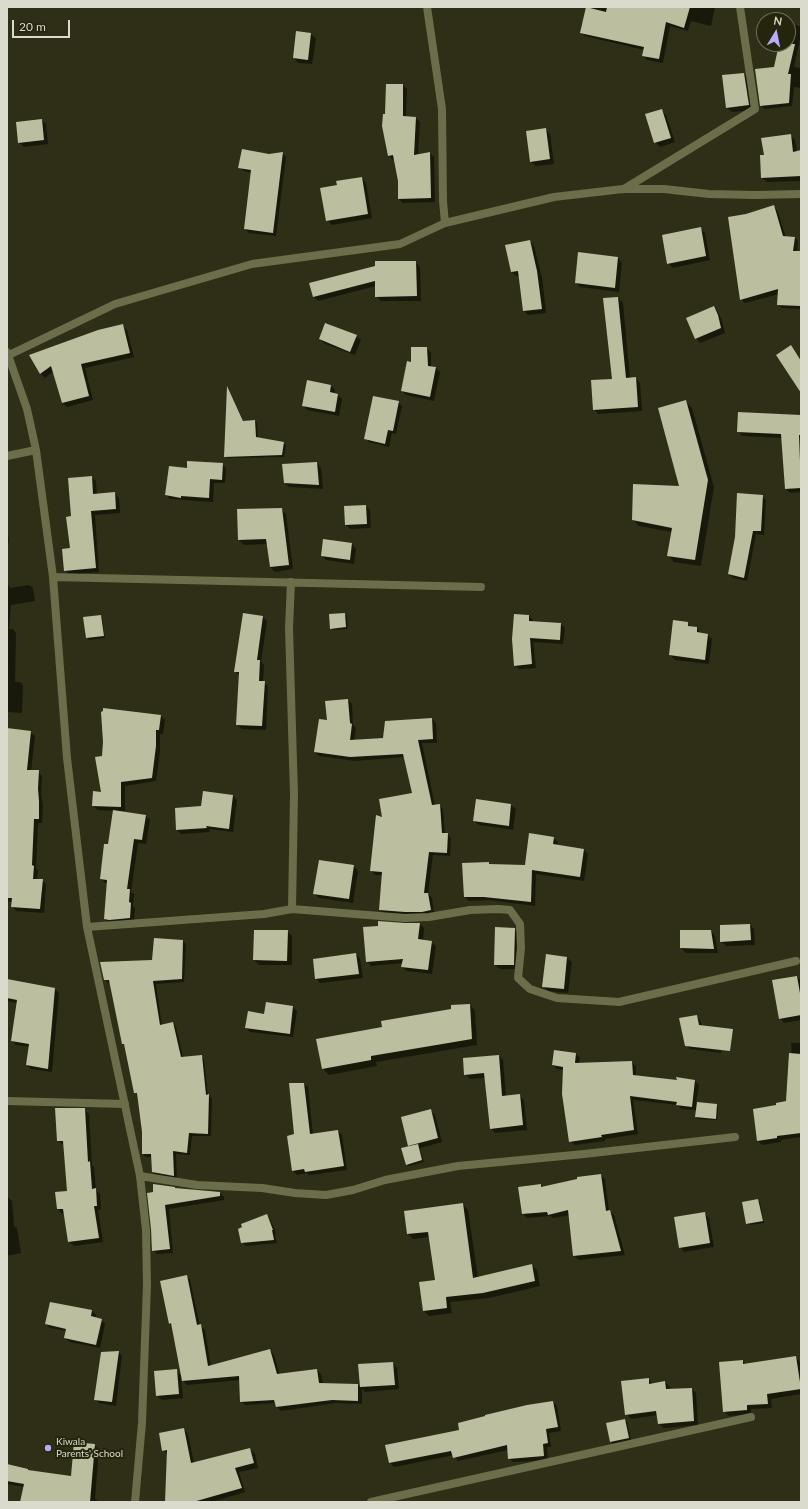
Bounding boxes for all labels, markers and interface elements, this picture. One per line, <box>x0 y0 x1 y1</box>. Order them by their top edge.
scale bar <box>14 12 72 38</box>
north arrow <box>756 12 796 52</box>
text: N <box>773 14 783 28</box>
text: 20 m <box>19 19 46 34</box>
place label: Kiwala Parents' School <box>56 1436 123 1460</box>
marker: Kiwala Parents' School <box>43 1443 53 1453</box>

